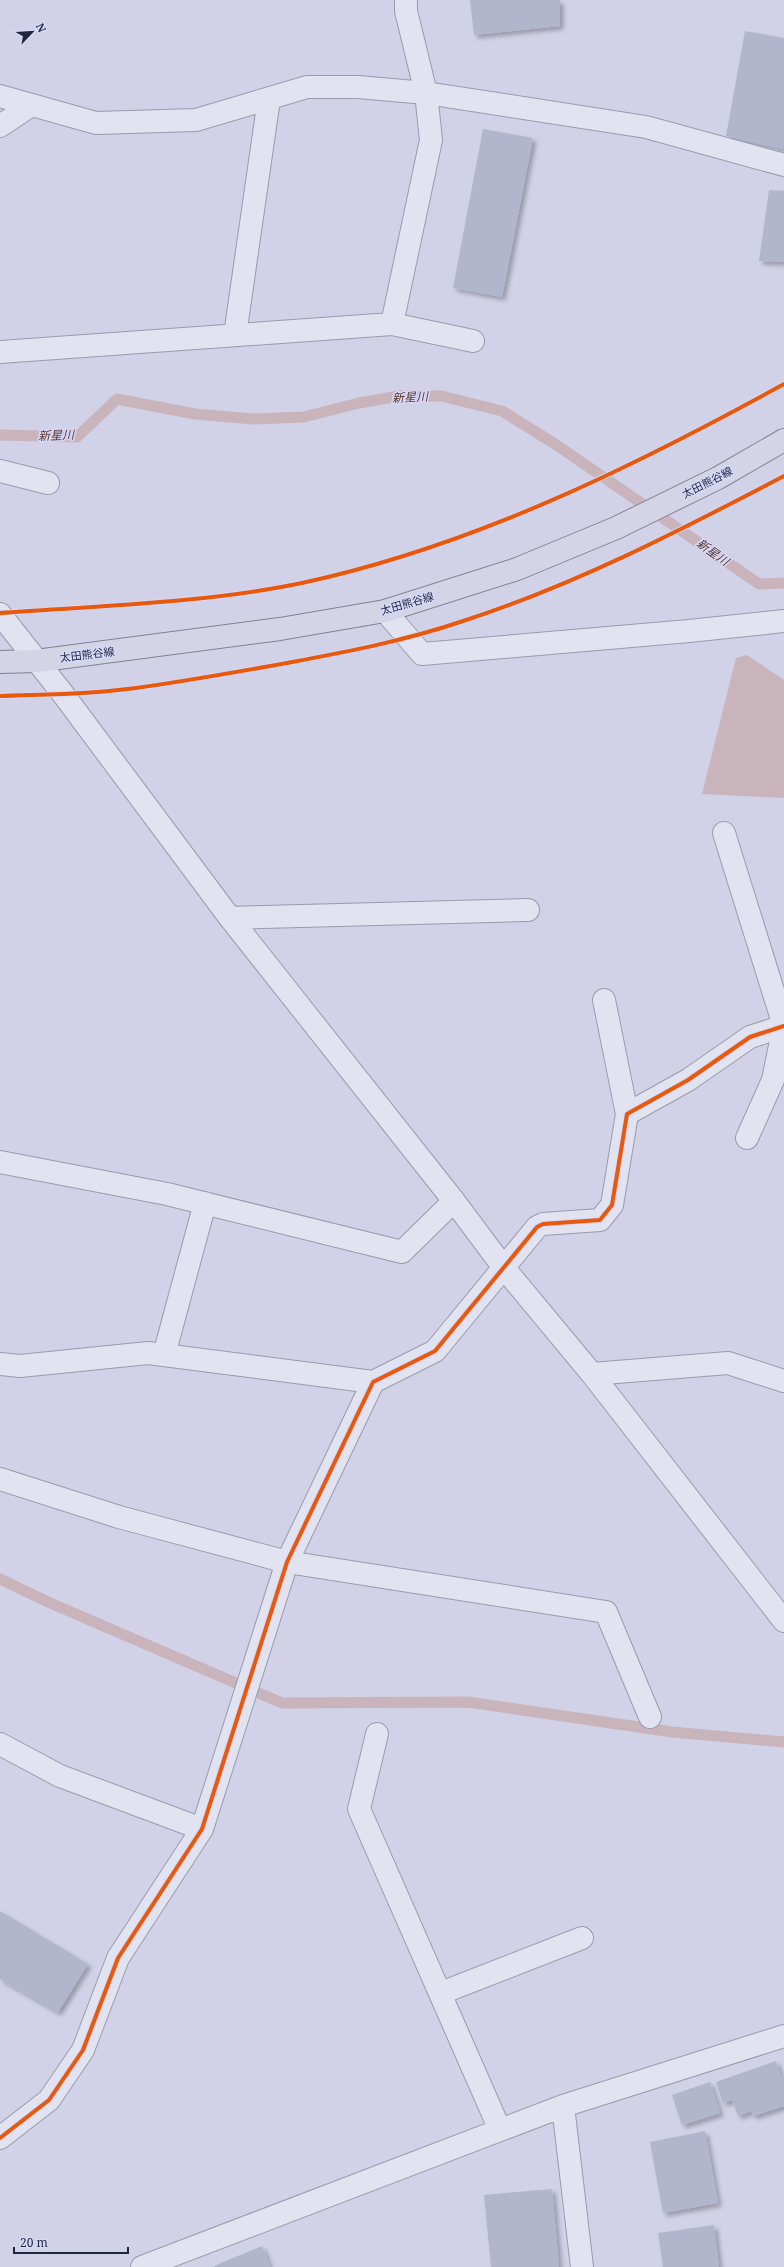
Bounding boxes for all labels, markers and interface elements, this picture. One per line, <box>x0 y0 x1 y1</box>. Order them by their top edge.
north arrow <box>12 12 52 52</box>
text: N <box>33 20 50 35</box>
water label: 新星川 <box>392 387 430 406</box>
water label: 新星川 <box>38 426 76 444</box>
street label: 太田熊谷線 <box>679 463 735 501</box>
water label: 新星川 <box>693 535 734 570</box>
street label: 太田熊谷線 <box>378 588 436 618</box>
street label: 太田熊谷線 <box>59 643 115 665</box>
scale bar <box>14 2229 128 2255</box>
text: 20 m <box>20 2234 48 2251</box>

